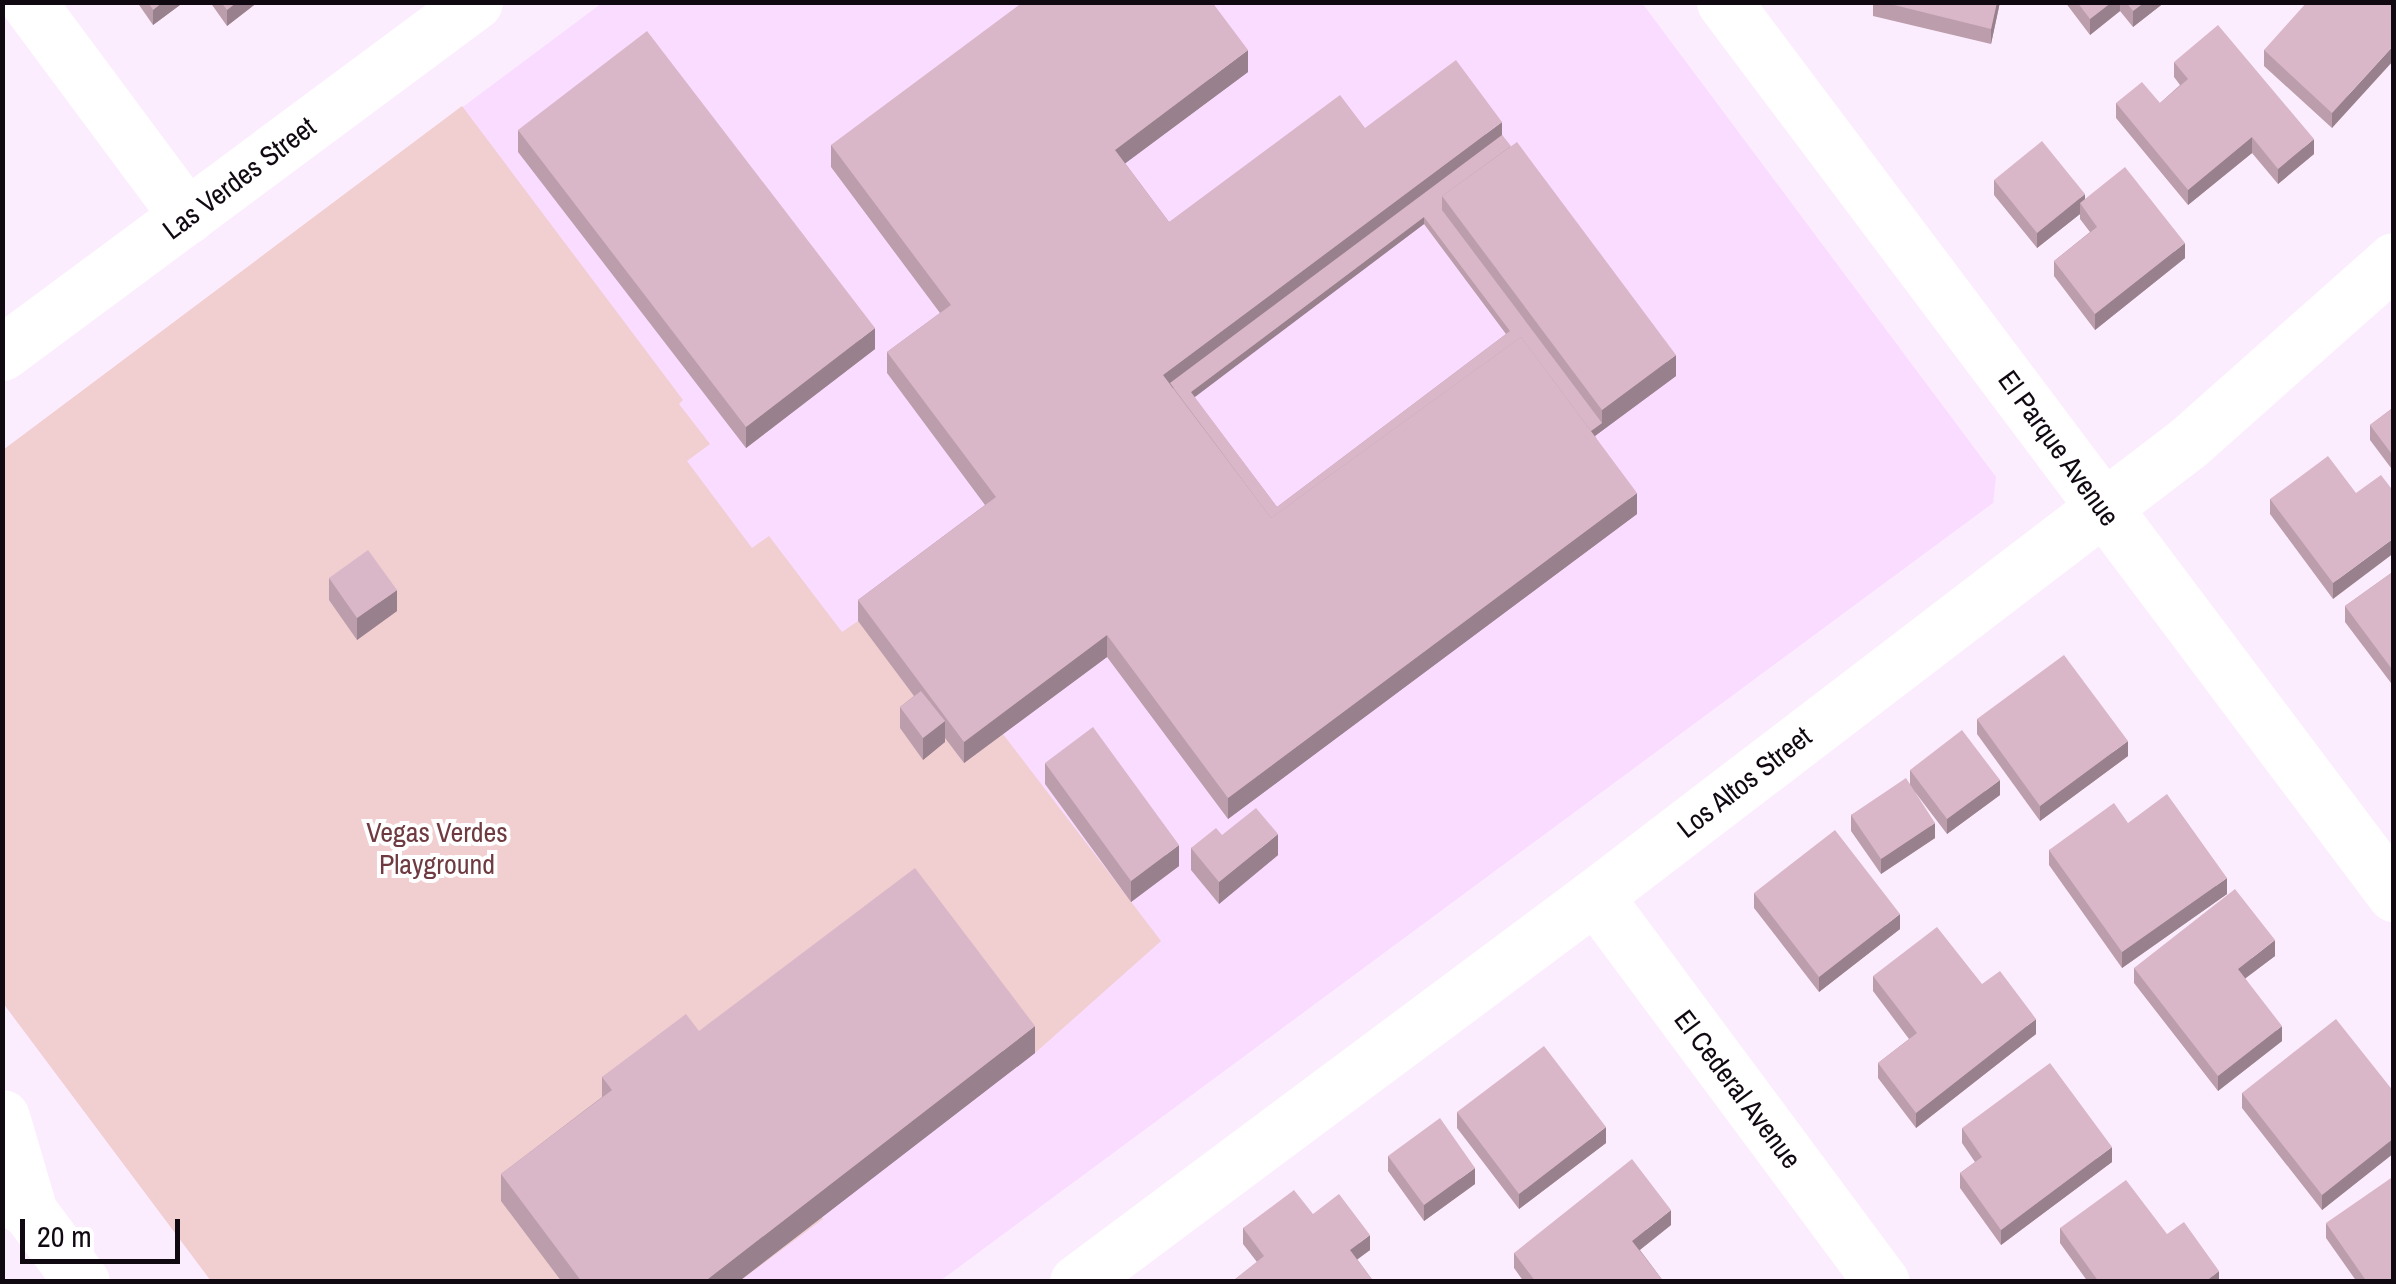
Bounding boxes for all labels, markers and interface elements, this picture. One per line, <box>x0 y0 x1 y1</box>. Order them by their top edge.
street label: Las Verdes Street <box>156 110 322 246</box>
street label: El Parque Avenue <box>1991 363 2127 533</box>
street label: Los Altos Street <box>1670 719 1818 845</box>
park label: Vegas Verdes Playground <box>366 815 508 881</box>
street label: El Cederal Avenue <box>1667 1003 1809 1175</box>
scale bar <box>25 1199 185 1261</box>
text: 20 m <box>37 1216 92 1256</box>

